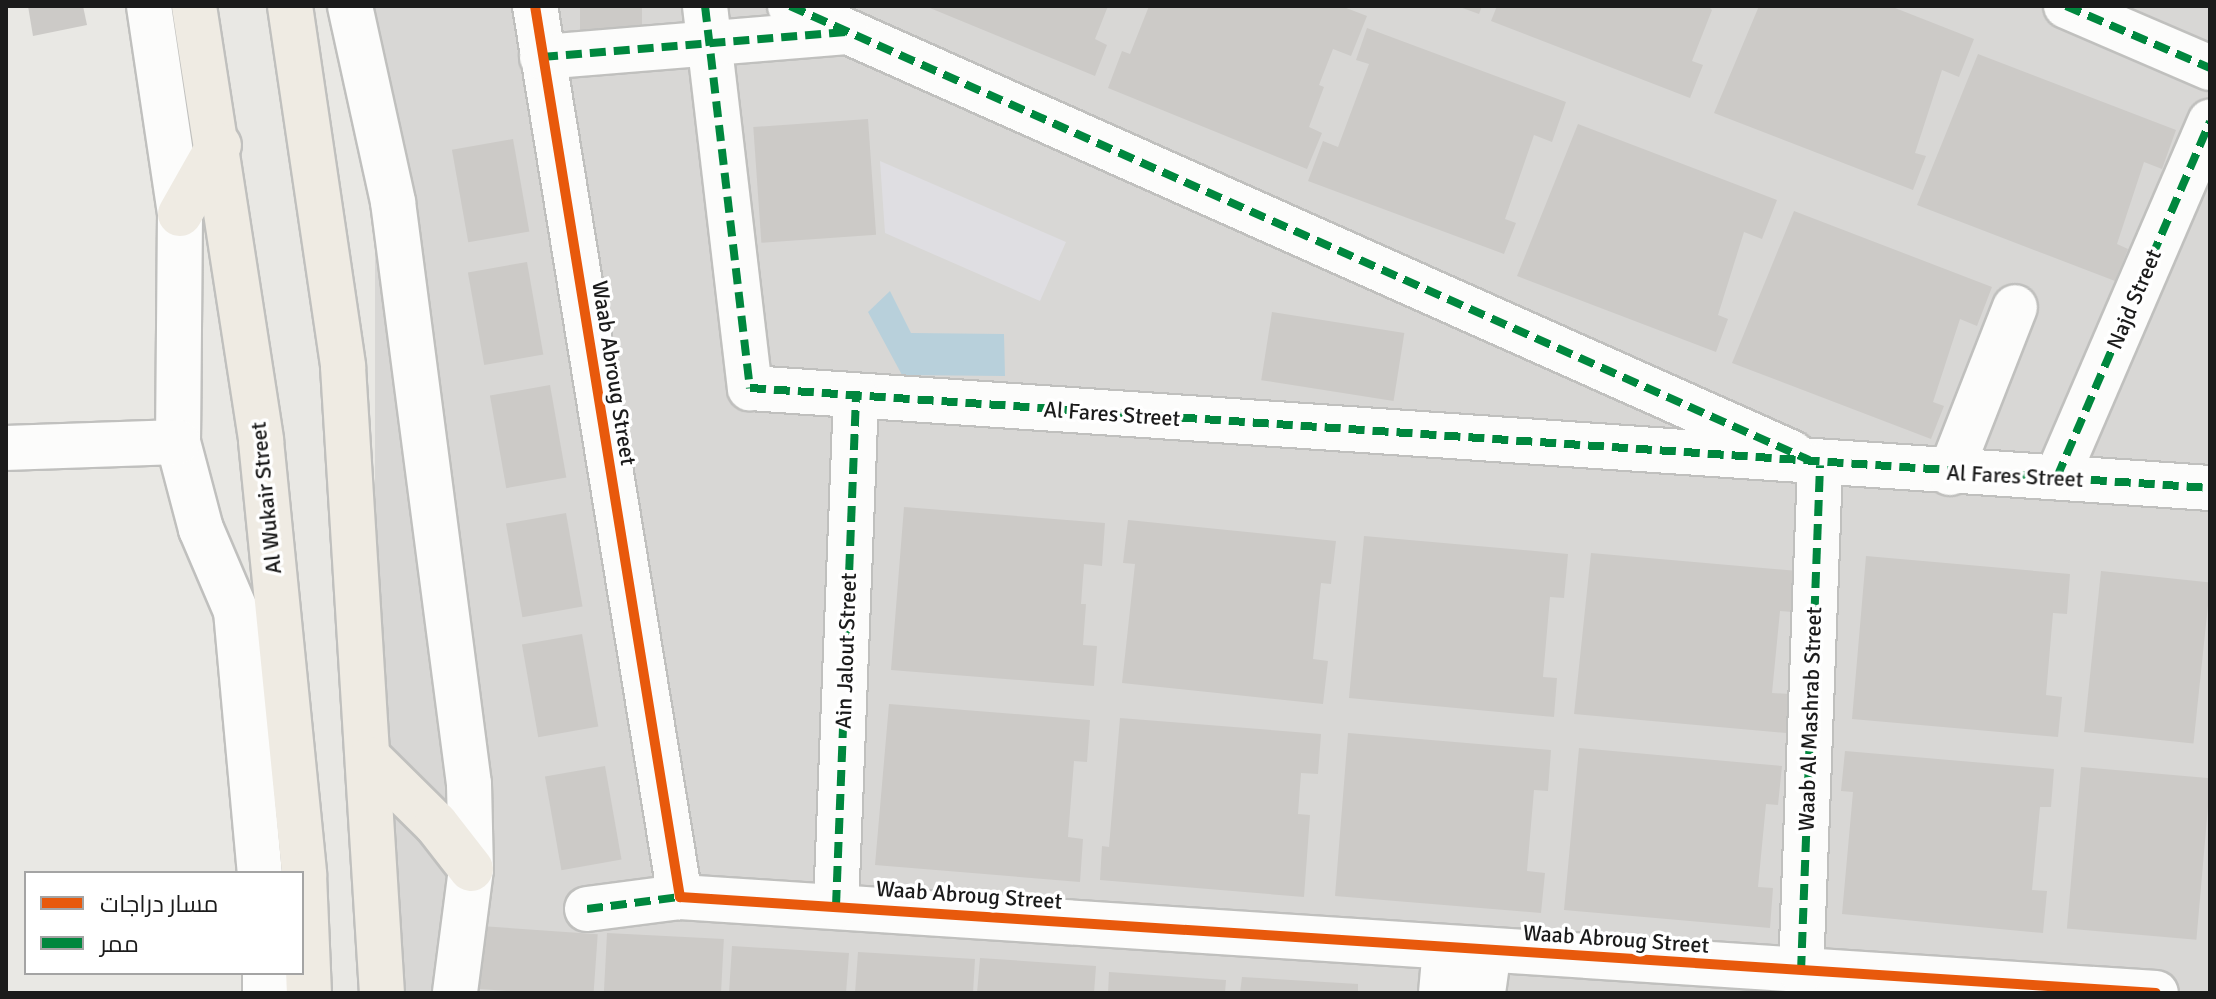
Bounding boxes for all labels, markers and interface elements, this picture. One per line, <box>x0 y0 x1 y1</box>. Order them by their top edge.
street label: Najd Street <box>2101 245 2167 353</box>
street label: Waab Abroug Street <box>586 279 642 467</box>
street label: Al Fares Street <box>1043 396 1181 432</box>
street label: Al Wukair Street <box>245 421 287 575</box>
street label: Al Fares Street <box>1946 459 2084 493</box>
street label: Ain Jalout Street <box>830 572 862 730</box>
street label: Waab Al Mashrab Street <box>1793 606 1827 832</box>
legend <box>24 871 304 975</box>
street label: Waab Abroug Street <box>875 875 1063 915</box>
text: مسار دراجات <box>100 889 218 919</box>
street label: Waab Abroug Street <box>1522 919 1710 959</box>
text: ممر <box>100 929 139 959</box>

